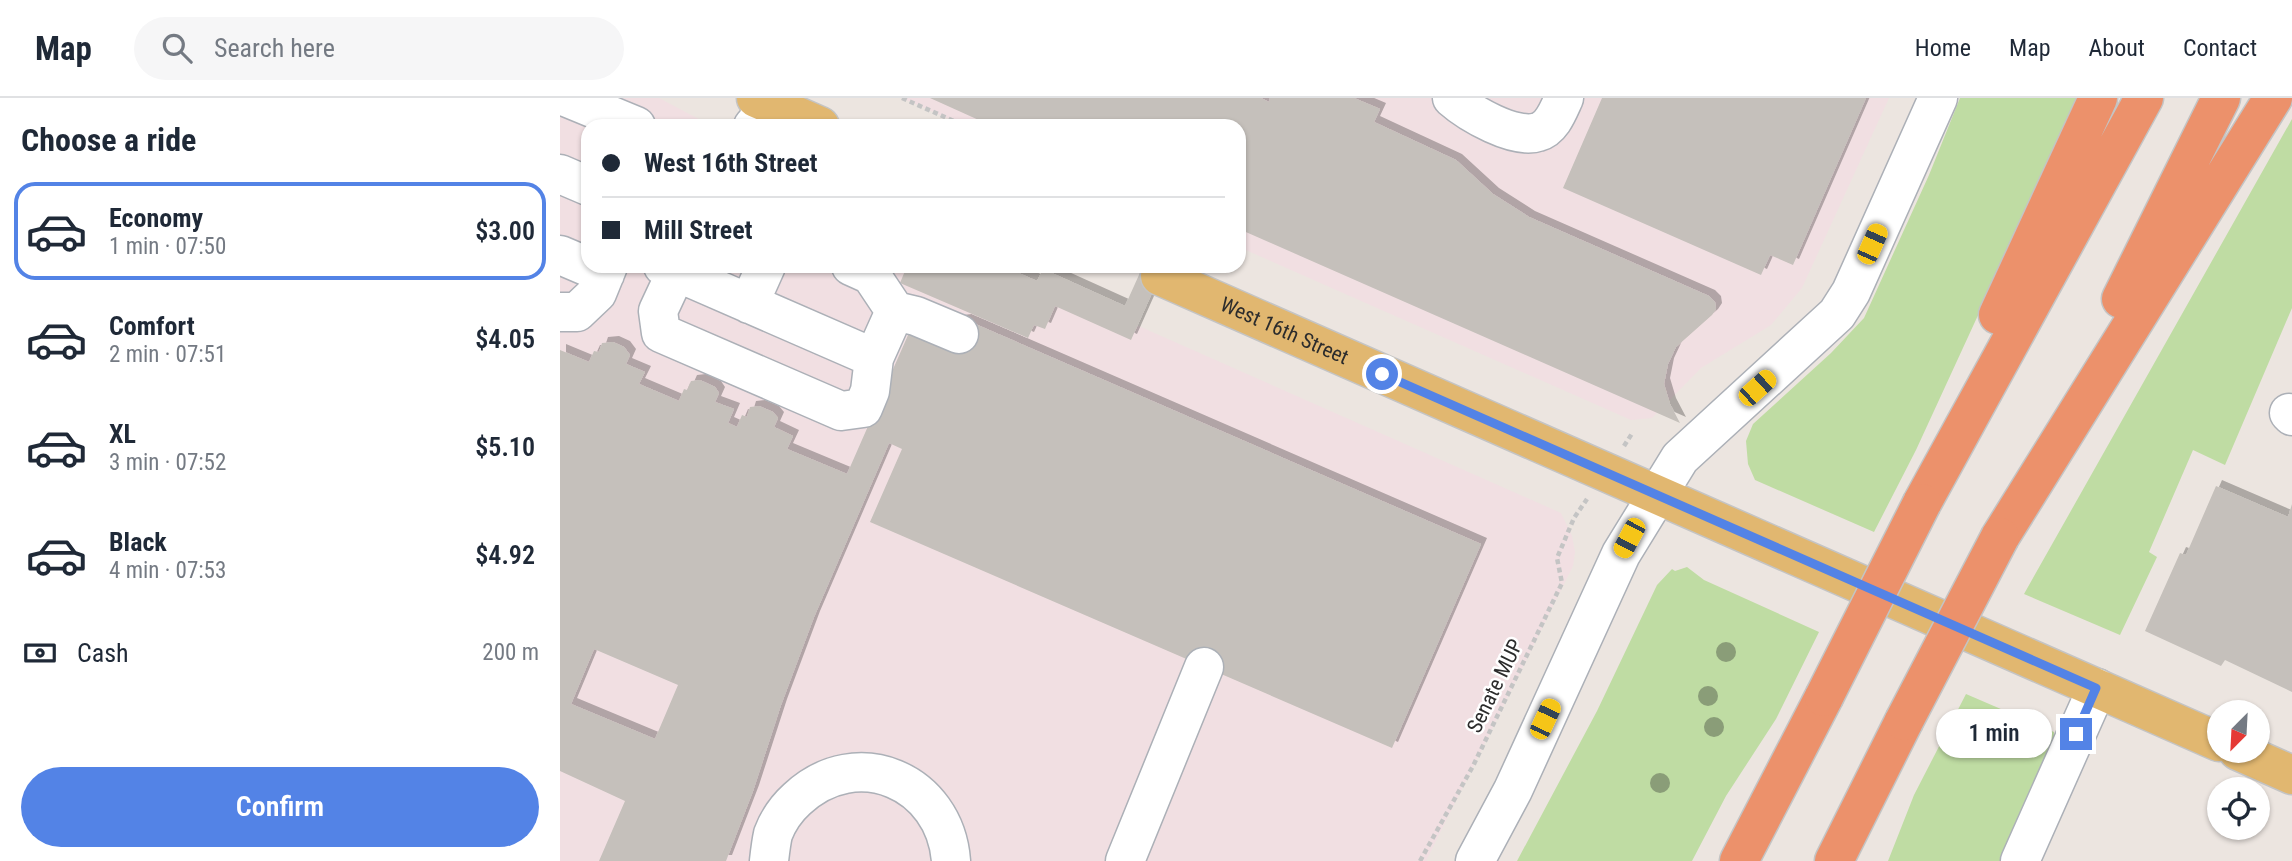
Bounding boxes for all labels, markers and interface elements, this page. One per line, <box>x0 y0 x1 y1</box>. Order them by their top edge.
search box <box>134 17 624 80</box>
text: Map <box>35 29 92 68</box>
icon: search <box>158 29 196 67</box>
text: Search here <box>214 33 335 63</box>
text: Home <box>1915 34 1971 62</box>
text: Map <box>2009 34 2051 62</box>
text: About <box>2089 34 2145 62</box>
text: Contact <box>2183 34 2257 62</box>
text: Choose a ride <box>21 121 196 159</box>
text: West 16th Street <box>644 148 818 178</box>
icon: car <box>25 200 88 263</box>
text: Economy <box>109 203 203 233</box>
text: Mill Street <box>644 215 753 245</box>
text: $3.00 <box>475 216 535 246</box>
car <box>1854 221 1891 267</box>
text: 1 min · 07:50 <box>109 233 226 260</box>
street label: West 16th Street <box>1217 292 1352 369</box>
icon: car <box>25 308 88 371</box>
text: Comfort <box>109 311 195 341</box>
text: $4.05 <box>475 324 535 354</box>
text: 2 min · 07:51 <box>109 341 226 368</box>
route start <box>1366 358 1398 390</box>
car <box>1735 366 1780 410</box>
icon: car <box>25 416 88 479</box>
text: XL <box>109 419 136 449</box>
text: $5.10 <box>475 432 535 462</box>
text: 3 min · 07:52 <box>109 449 226 476</box>
car <box>1610 515 1649 561</box>
icon: car <box>25 524 88 587</box>
text: Black <box>109 527 167 557</box>
text: $4.92 <box>475 540 535 570</box>
text: 4 min · 07:53 <box>109 557 226 584</box>
icon: cash <box>21 634 59 672</box>
street label: Senate MUP <box>1462 635 1528 737</box>
text: Cash <box>77 638 129 668</box>
text: 200 m <box>482 639 539 666</box>
car <box>1527 696 1564 742</box>
north arrow <box>2207 700 2270 763</box>
map controls <box>2207 700 2270 840</box>
callout: 1 min <box>1936 710 2052 758</box>
route end <box>2060 718 2092 750</box>
text: 1 min <box>1969 720 2019 747</box>
button: Confirm <box>21 767 539 847</box>
button: locate <box>2207 777 2270 840</box>

